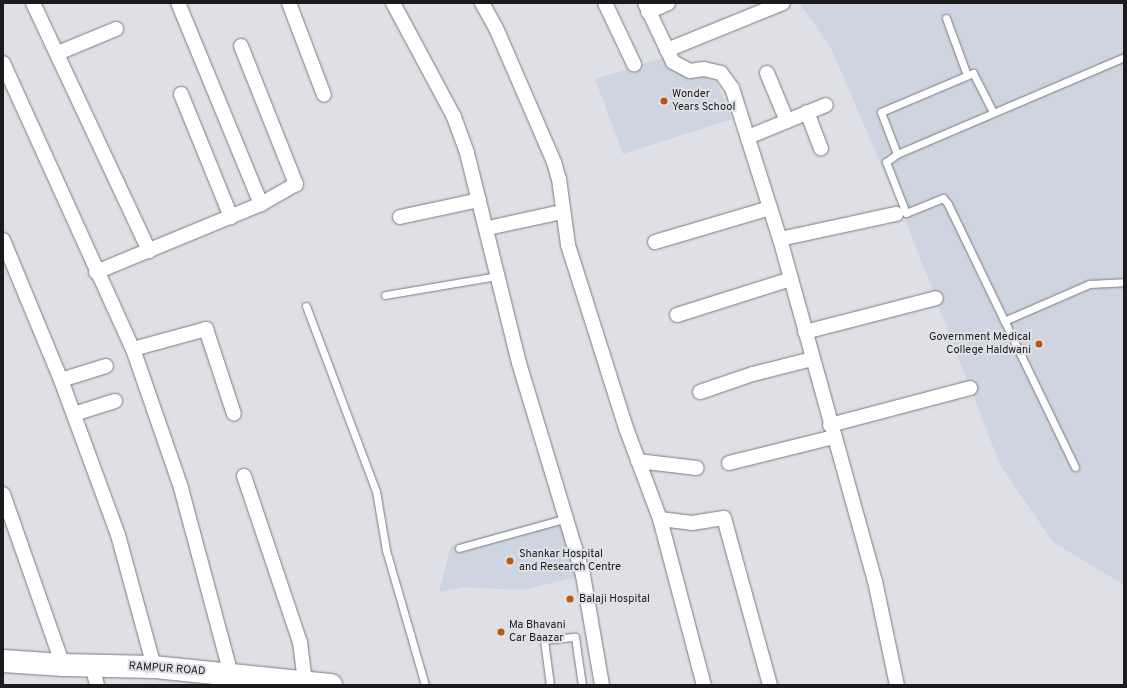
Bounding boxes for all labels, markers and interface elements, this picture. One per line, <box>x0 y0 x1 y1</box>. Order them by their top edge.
place label: Wonder Years School <box>672 88 735 114</box>
marker: Wonder Years School <box>659 96 669 106</box>
place label: Government Medical College Haldwani <box>929 331 1031 357</box>
marker: Government Medical College Haldwani <box>1034 339 1044 349</box>
place label: Shankar Hospital and Research Centre <box>519 548 621 574</box>
marker: Shankar Hospital and Research Centre <box>504 555 516 567</box>
place label: Balaji Hospital <box>579 592 650 606</box>
marker: Balaji Hospital <box>564 593 576 605</box>
place label: Ma Bhavani Car Baazar <box>509 619 565 645</box>
marker: Ma Bhavani Car Baazar <box>496 627 506 637</box>
street label: RAMPUR ROAD <box>128 660 206 678</box>

